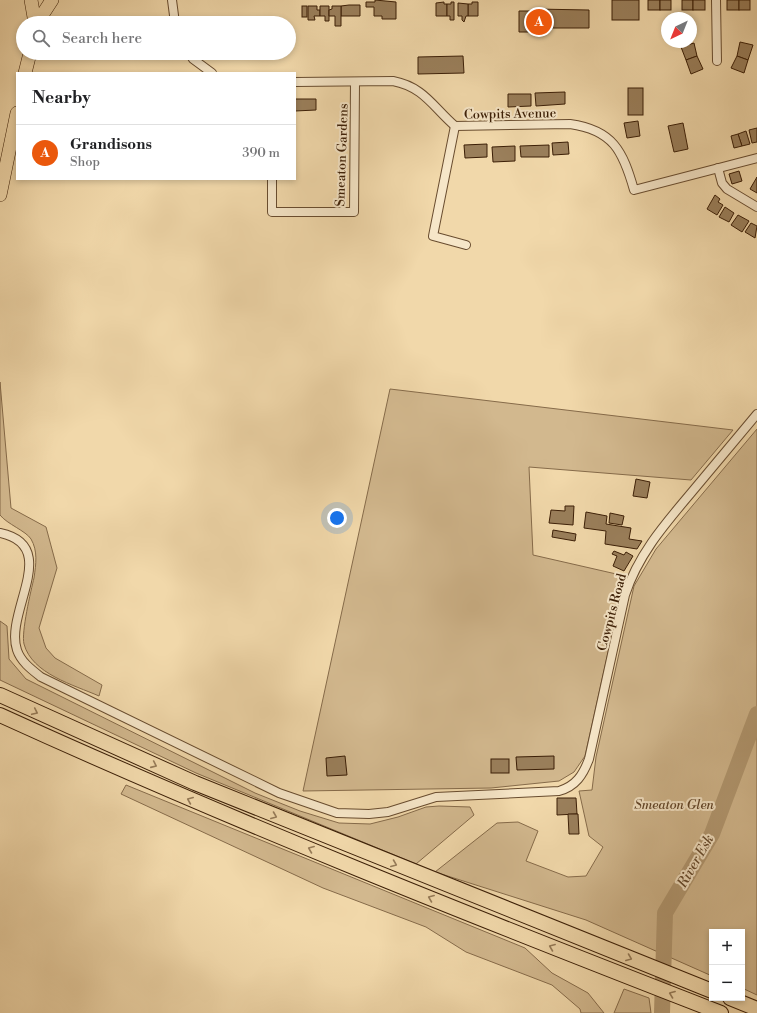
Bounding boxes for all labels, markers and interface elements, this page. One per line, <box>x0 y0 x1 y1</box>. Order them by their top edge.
pin: A <box>526 7 552 37</box>
north arrow <box>661 12 697 48</box>
search box <box>16 16 296 60</box>
icon: search <box>30 27 52 49</box>
text: Search here <box>62 29 142 48</box>
text: Nearby <box>32 87 91 109</box>
street label: Smeaton Gardens <box>332 103 352 207</box>
street label: Cowpits Avenue <box>464 105 557 123</box>
text: Grandisons <box>70 135 152 154</box>
text: A <box>40 145 50 161</box>
text: 390 m <box>242 145 280 161</box>
text: Shop <box>70 154 100 170</box>
your location <box>327 508 347 528</box>
street label: Cowpits Road <box>594 571 630 653</box>
one-way arrow <box>31 707 39 715</box>
one-way arrow <box>150 761 157 769</box>
one-way arrow <box>187 797 195 805</box>
park label: Smeaton Glen <box>634 797 715 813</box>
one-way arrow <box>269 811 277 819</box>
water label: River Esk <box>673 832 718 892</box>
one-way arrow <box>307 846 314 854</box>
one-way arrow <box>391 860 398 868</box>
one-way arrow <box>428 895 435 903</box>
map controls <box>709 929 745 1001</box>
button: + <box>709 929 745 965</box>
one-way arrow <box>548 943 555 951</box>
one-way arrow <box>625 954 632 962</box>
button: − <box>709 965 745 1001</box>
one-way arrow <box>669 990 676 998</box>

